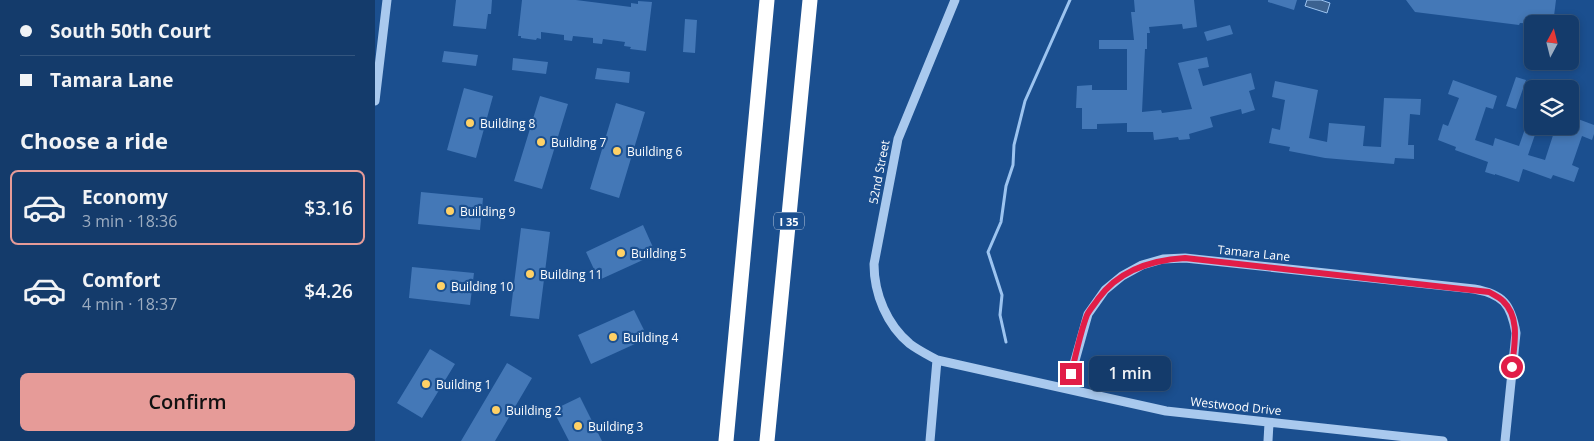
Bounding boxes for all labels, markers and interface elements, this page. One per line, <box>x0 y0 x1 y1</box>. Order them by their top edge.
north arrow <box>1524 15 1579 70</box>
map controls <box>1524 15 1579 135</box>
text: South 50th Court <box>50 18 211 44</box>
text: Tamara Lane <box>50 67 174 93</box>
button: layers <box>1524 80 1579 135</box>
place label: Building 8 <box>480 115 536 132</box>
marker: Building 8 <box>464 117 476 129</box>
text: Choose a ride <box>20 125 168 155</box>
place label: Building 7 <box>551 134 607 151</box>
marker: Building 7 <box>535 136 547 148</box>
street label: 52nd Street <box>864 138 894 206</box>
place label: Building 6 <box>627 143 683 160</box>
marker: Building 6 <box>611 145 623 157</box>
text: Economy <box>82 184 168 210</box>
icon: car <box>22 185 67 230</box>
text: $3.16 <box>304 195 353 221</box>
place label: Building 9 <box>460 203 516 220</box>
marker: Building 9 <box>444 205 456 217</box>
text: 3 min · 18:36 <box>82 210 177 232</box>
road number: I 35 <box>774 212 804 230</box>
street label: Tamara Lane <box>1217 241 1291 265</box>
place label: Building 5 <box>631 245 687 262</box>
marker: Building 5 <box>615 247 627 259</box>
place label: Building 11 <box>540 266 602 283</box>
text: Comfort <box>82 267 161 293</box>
icon: car <box>22 268 67 313</box>
marker: Building 11 <box>524 268 536 280</box>
text: $4.26 <box>304 278 353 304</box>
place label: Building 10 <box>451 278 513 295</box>
marker: Building 10 <box>435 280 447 292</box>
text: 4 min · 18:37 <box>82 293 177 315</box>
place label: Building 4 <box>623 329 679 346</box>
marker: Building 4 <box>607 331 619 343</box>
callout: 1 min <box>1089 356 1171 392</box>
route start <box>1501 356 1523 378</box>
text: 1 min <box>1108 362 1152 384</box>
route end <box>1060 363 1082 385</box>
button: Confirm <box>20 373 355 431</box>
place label: Building 1 <box>436 376 491 393</box>
marker: Building 1 <box>420 378 432 390</box>
street label: Westwood Drive <box>1190 393 1283 419</box>
place label: Building 2 <box>506 402 562 419</box>
marker: Building 2 <box>490 404 502 416</box>
place label: Building 3 <box>588 418 644 435</box>
marker: Building 3 <box>572 420 584 432</box>

